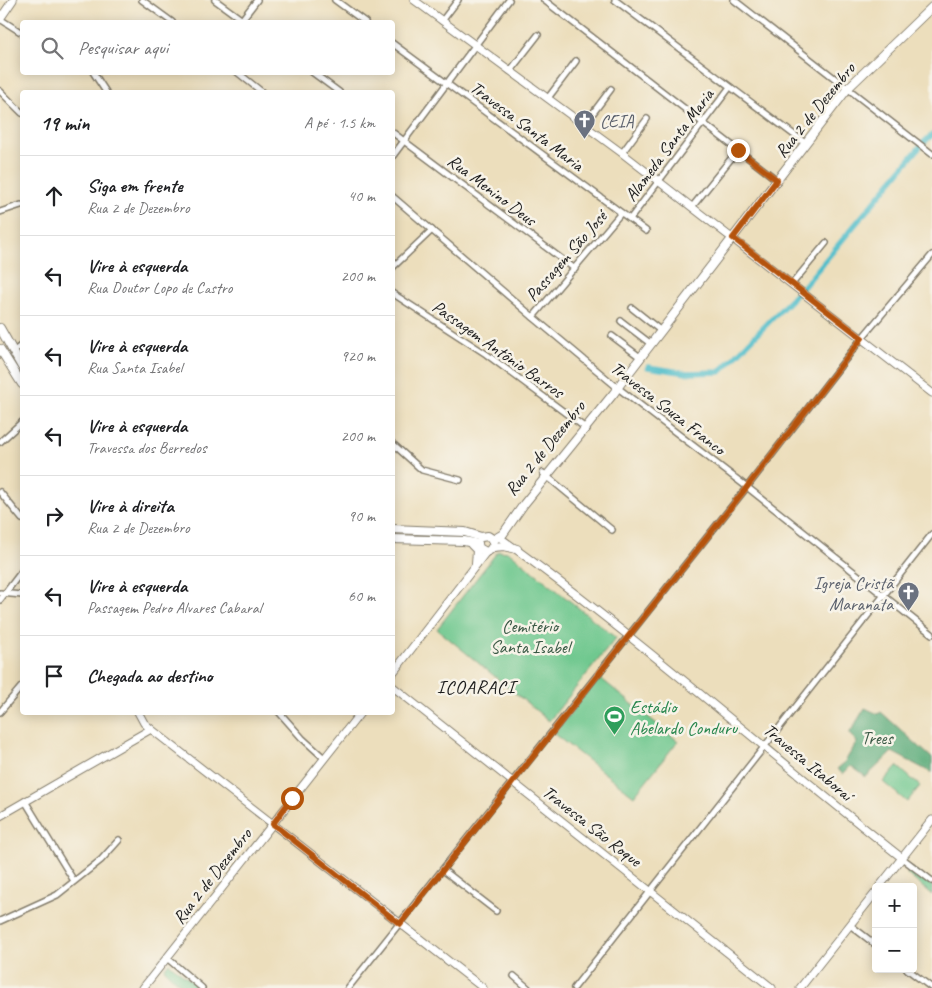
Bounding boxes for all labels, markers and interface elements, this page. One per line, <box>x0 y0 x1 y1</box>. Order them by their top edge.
search box <box>20 20 395 75</box>
icon: search <box>38 34 66 62</box>
text: Pesquisar aqui <box>78 36 168 60</box>
street label: Rua 2 de Dezembro <box>770 57 861 162</box>
street label: Travessa Santa Maria <box>466 76 590 177</box>
street label: Alameda Santa Maria <box>620 83 720 206</box>
church icon: CEIA <box>572 109 596 140</box>
text: 19 min <box>40 110 89 136</box>
place label: CEIA <box>600 110 635 132</box>
text: A pé · 1.5 km <box>304 113 375 133</box>
route end <box>727 139 750 162</box>
street label: Rua Menino Deus <box>443 149 542 232</box>
text: Siga em frente <box>87 174 183 198</box>
icon: ahead <box>40 182 68 210</box>
text: 40 m <box>348 186 375 206</box>
text: Rua 2 de Dezembro <box>87 198 190 218</box>
street label: Passagem São José <box>521 204 613 306</box>
text: Vire à esquerda <box>87 254 187 278</box>
icon: left <box>40 262 68 290</box>
text: 200 m <box>341 266 375 286</box>
text: Rua Doutor Lopo de Castro <box>87 278 232 298</box>
street label: Passagem Antônio Barros <box>428 295 570 404</box>
text: Vire à esquerda <box>87 334 187 358</box>
icon: left <box>40 342 68 370</box>
text: 920 m <box>341 346 375 366</box>
street label: Travessa Souza Franco <box>606 356 731 461</box>
text: Rua Santa Isabel <box>87 358 182 378</box>
street label: Rua 2 de Dezembro <box>500 395 591 500</box>
text: Vire à esquerda <box>87 414 187 438</box>
icon: left <box>40 422 68 450</box>
text: 200 m <box>341 426 375 446</box>
text: Travessa dos Berredos <box>87 438 206 458</box>
text: Vire à direita <box>87 494 174 518</box>
icon: right <box>40 502 68 530</box>
text: 90 m <box>348 506 375 526</box>
text: Rua 2 de Dezembro <box>87 518 190 538</box>
place label: Igreja Cristã Maranata <box>814 572 895 615</box>
text: Vire à esquerda <box>87 574 187 598</box>
church icon: Igreja Cristã Maranata <box>897 581 921 612</box>
icon: left <box>40 582 68 610</box>
text: 60 m <box>348 586 375 606</box>
text: Passagem Pedro Alvares Cabaral <box>87 598 262 618</box>
park label: Cemitério Santa Isabel <box>490 615 573 658</box>
icon: arrive <box>40 662 68 690</box>
text: Chegada ao destino <box>87 664 213 688</box>
district label: ICOARACI <box>437 675 519 699</box>
place label: Estádio Abelardo Conduru <box>630 696 738 739</box>
sports icon: Estádio Abelardo Conduru <box>602 705 626 736</box>
street label: Travessa Itaboraí <box>759 718 860 808</box>
park label: Trees <box>861 727 894 749</box>
street label: Travessa São Roque <box>538 781 647 872</box>
route start <box>281 787 304 810</box>
street label: Rua 2 de Dezembro <box>168 822 257 928</box>
map controls <box>872 883 917 973</box>
button: + <box>872 883 917 928</box>
button: − <box>872 928 917 973</box>

